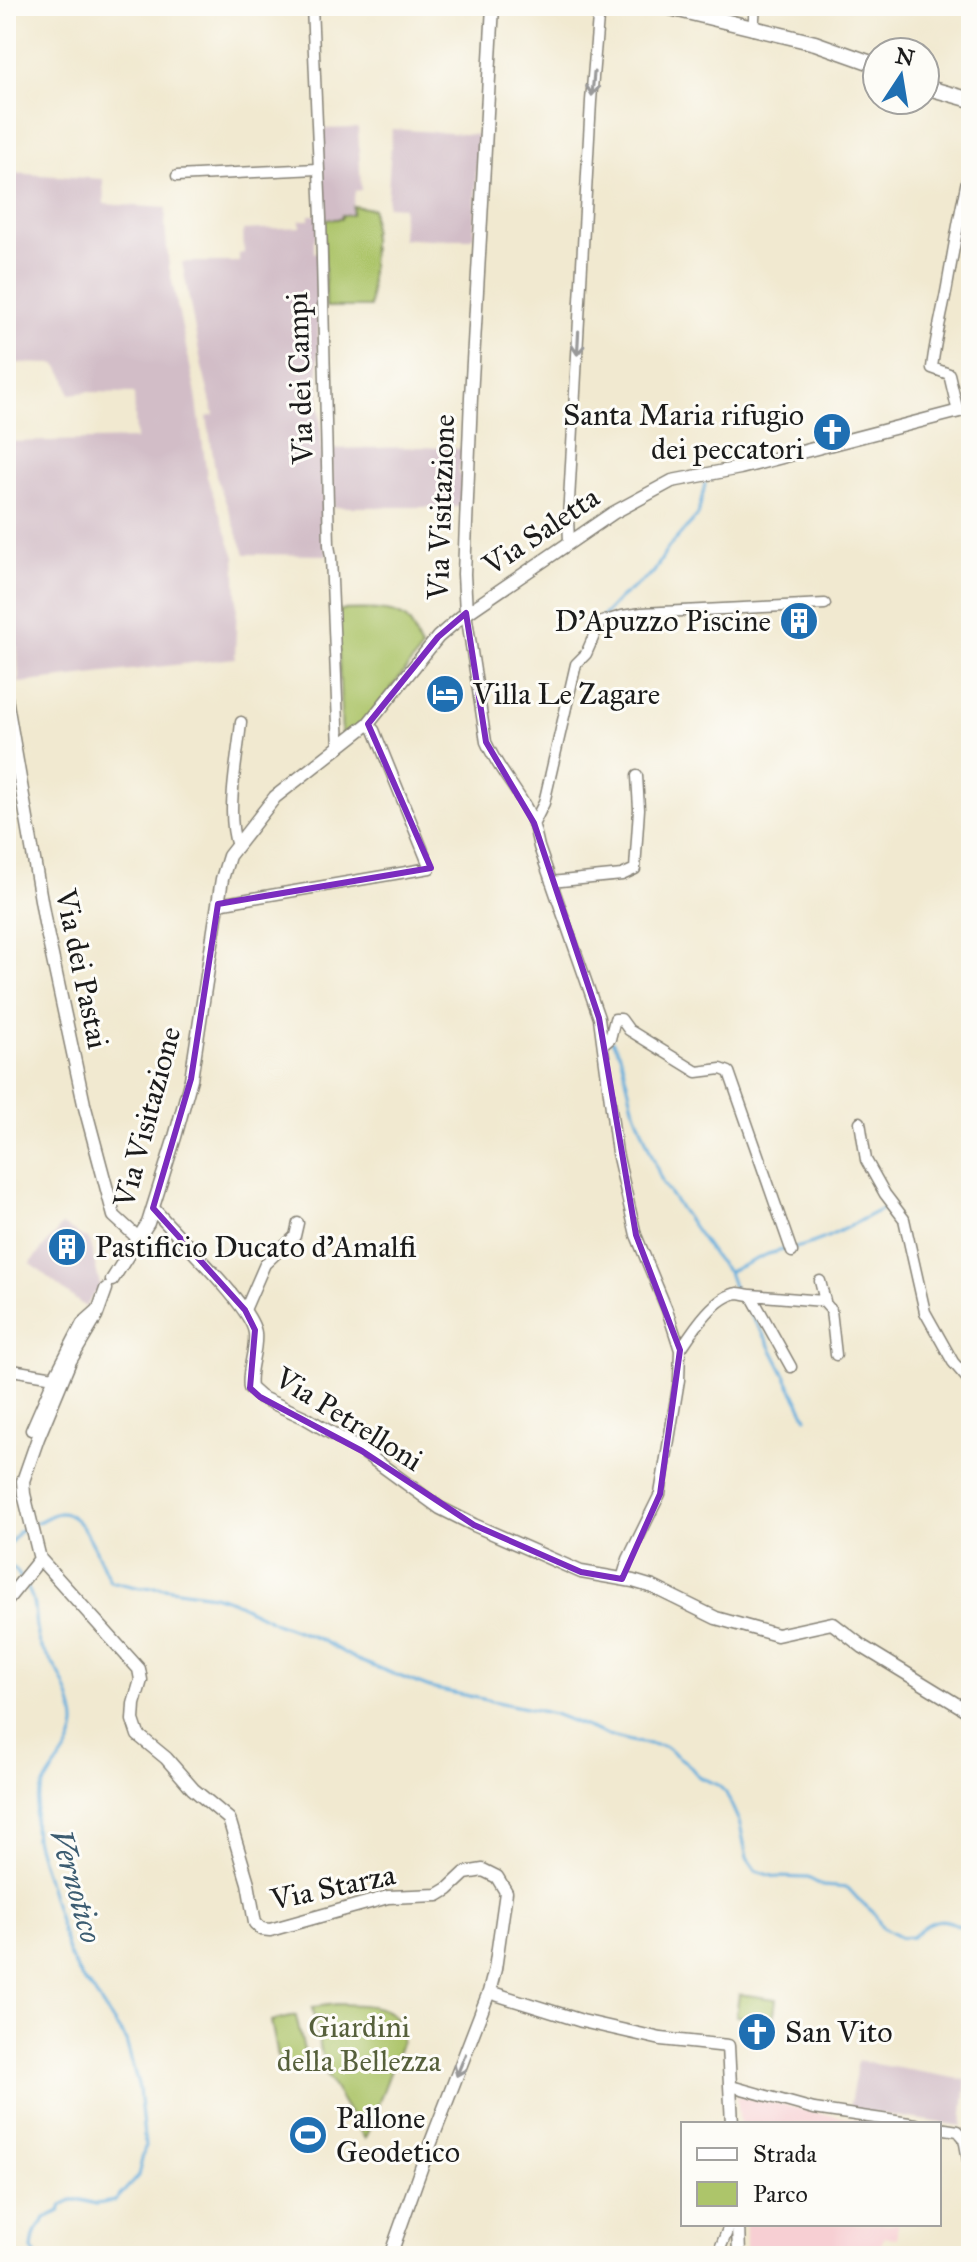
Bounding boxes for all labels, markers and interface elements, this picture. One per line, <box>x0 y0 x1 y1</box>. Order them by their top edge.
north arrow <box>861 36 941 116</box>
text: N <box>893 42 917 72</box>
one-way arrow <box>585 70 600 97</box>
street label: Via dei Campi <box>279 291 321 466</box>
one-way arrow <box>571 329 586 356</box>
place label: Santa Maria rifugio dei peccatori <box>563 397 804 467</box>
church icon: Santa Maria rifugio dei peccatori <box>811 411 853 453</box>
street label: Via Visitazione <box>420 414 462 601</box>
street label: Via Saletta <box>475 479 606 584</box>
building icon: D'Apuzzo Piscine <box>778 600 820 642</box>
place label: D'Apuzzo Piscine <box>554 603 771 639</box>
hotel icon: Villa Le Zagare <box>424 673 466 715</box>
place label: Villa Le Zagare <box>472 676 660 712</box>
street label: Via dei Pastai <box>47 885 116 1052</box>
street label: Via Visitazione <box>105 1023 188 1212</box>
building icon: Pastificio Ducato d'Amalfi <box>46 1226 88 1268</box>
place label: Pastificio Ducato d'Amalfi <box>95 1229 417 1265</box>
street label: Via Petrelloni <box>268 1359 429 1479</box>
water label: Vernotico <box>41 1824 111 1948</box>
street label: Via Starza <box>266 1856 399 1918</box>
park label: Giardini della Bellezza <box>277 2009 441 2079</box>
church icon: San Vito <box>736 2011 778 2053</box>
place label: San Vito <box>785 2014 893 2050</box>
one-way arrow <box>453 2052 467 2077</box>
place label: Pallone Geodetico <box>336 2100 460 2170</box>
sports icon: Pallone Geodetico <box>287 2114 329 2156</box>
legend <box>681 2122 941 2226</box>
text: Strada <box>753 2139 817 2169</box>
text: Parco <box>753 2179 808 2209</box>

